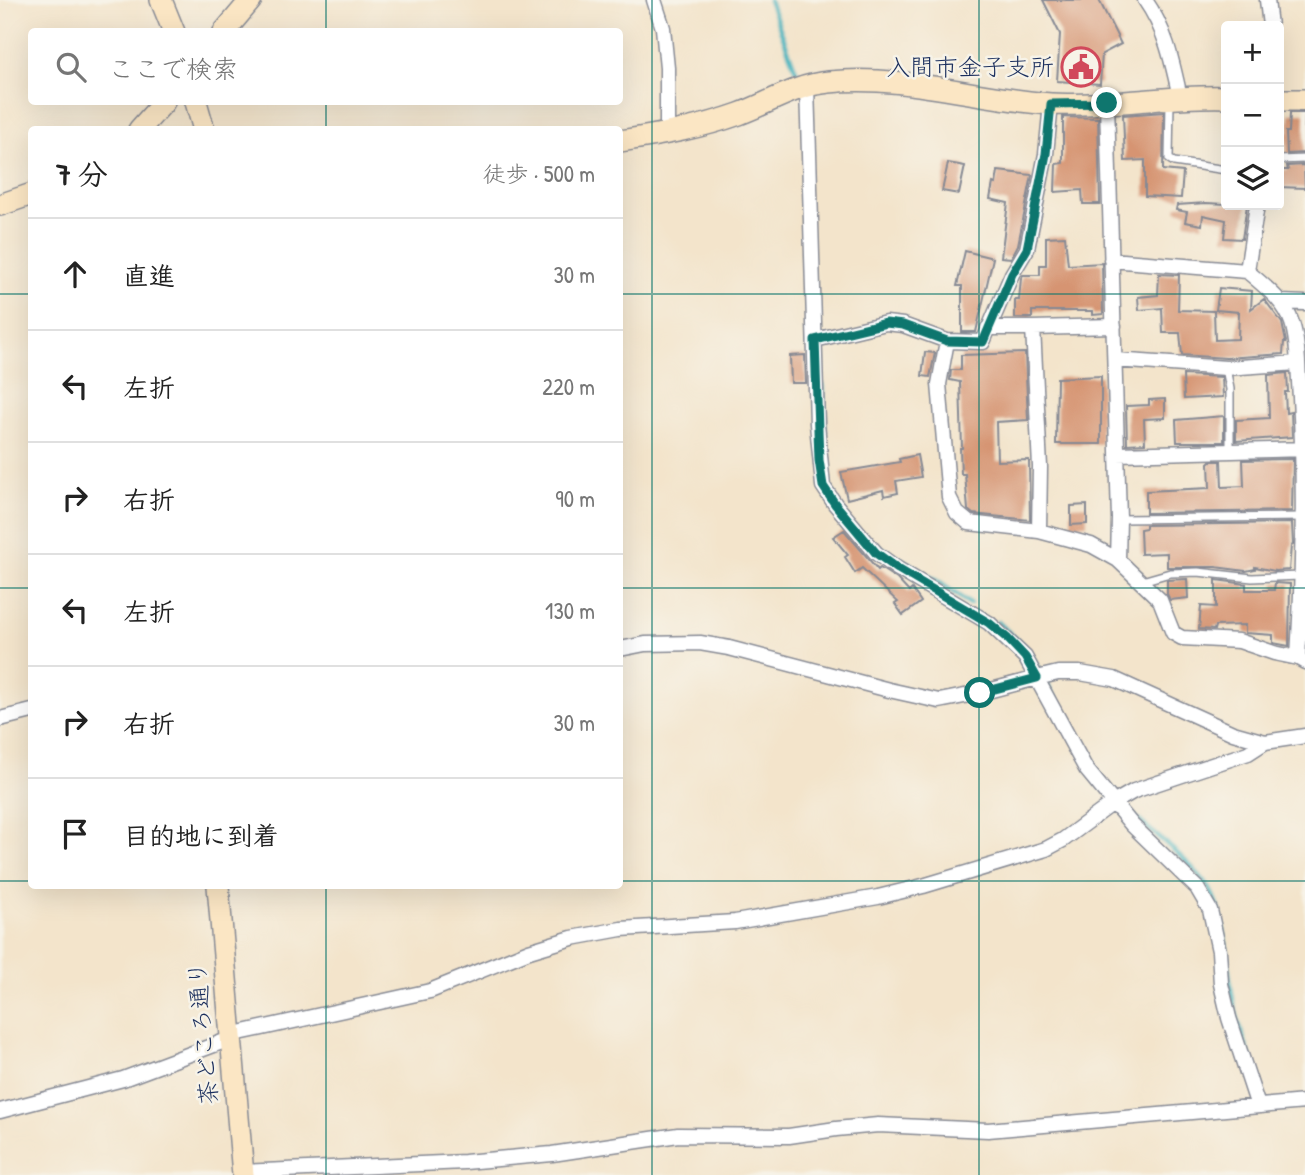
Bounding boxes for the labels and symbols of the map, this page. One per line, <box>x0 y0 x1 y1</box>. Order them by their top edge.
public building icon: 入間市金子支所 <box>1060 46 1102 88</box>
place label: 入間市金子支所 <box>886 50 1054 82</box>
route end <box>1091 87 1122 118</box>
route start <box>964 677 995 708</box>
street label: 茶どころ通り <box>180 960 224 1106</box>

